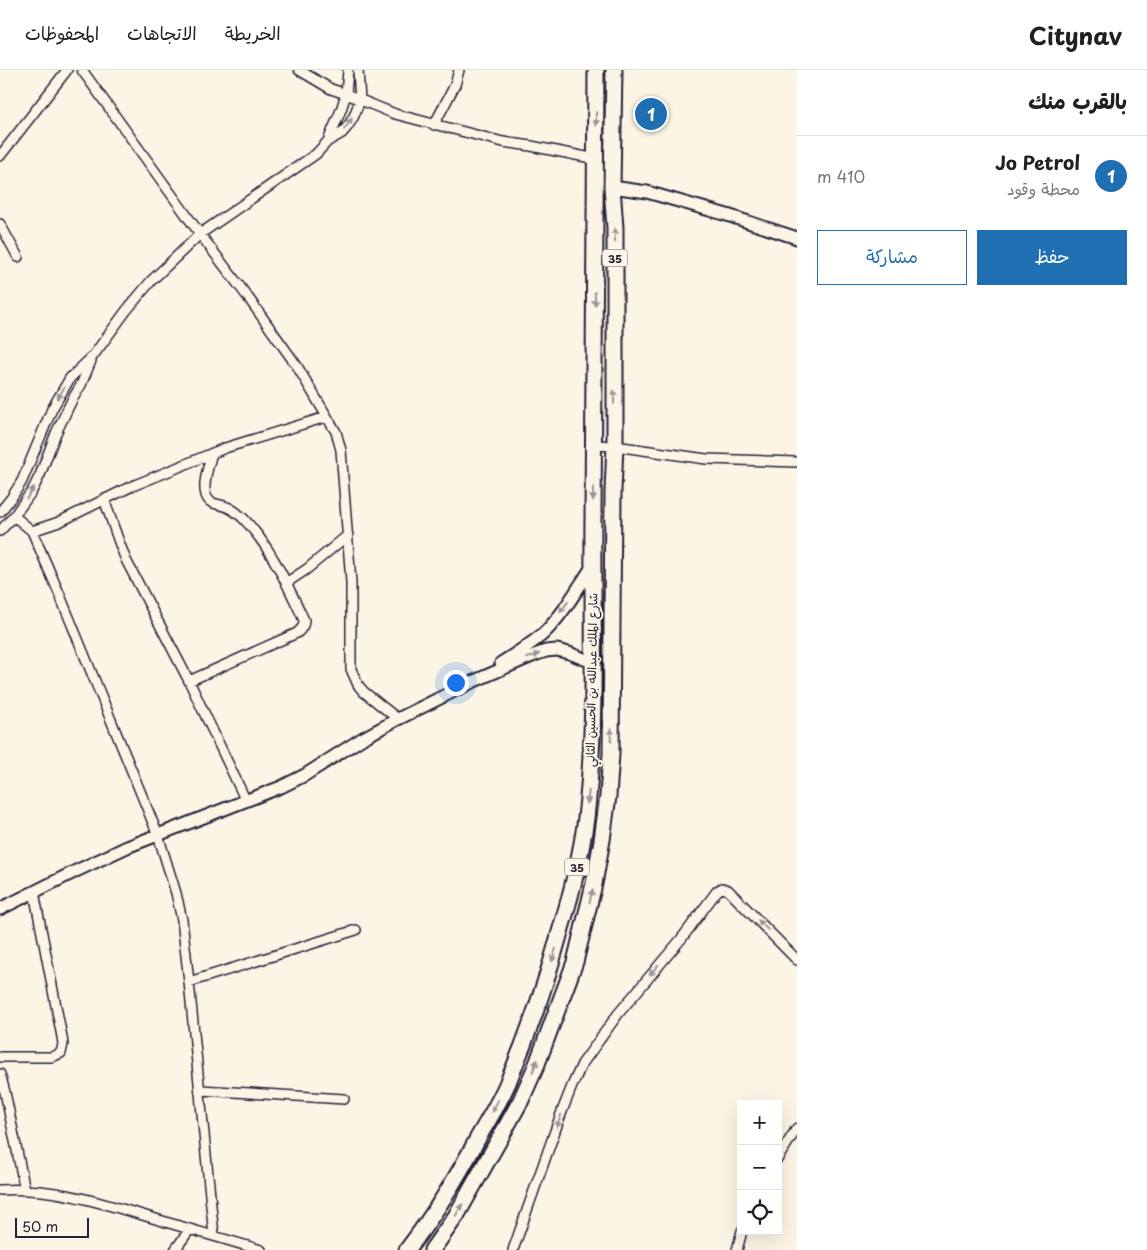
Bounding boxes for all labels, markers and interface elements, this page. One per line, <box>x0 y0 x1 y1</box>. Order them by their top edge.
text: Citynav <box>1029 17 1122 53</box>
text: المحفوظات <box>25 19 99 46</box>
text: الاتجاهات <box>127 19 197 46</box>
text: الخريطة <box>225 19 281 46</box>
text: بالقرب منك <box>1028 84 1127 116</box>
pin: 1 <box>635 95 667 133</box>
one-way arrow <box>592 111 600 127</box>
one-way arrow <box>343 117 353 131</box>
text: Jo Petrol <box>995 148 1080 176</box>
text: 410 m <box>817 164 865 188</box>
text: 1 <box>1107 164 1115 188</box>
text: محطة وقود <box>1007 176 1080 200</box>
one-way arrow <box>611 227 619 243</box>
button: مشاركة <box>817 230 967 285</box>
button: حفظ <box>977 230 1127 285</box>
road number: 35 <box>602 250 628 267</box>
one-way arrow <box>591 291 599 307</box>
one-way arrow <box>57 386 66 399</box>
one-way arrow <box>610 389 618 405</box>
one-way arrow <box>26 486 35 499</box>
one-way arrow <box>589 486 597 502</box>
street label: شارع الملك عبدالله بن الحسين الثاني <box>580 593 605 767</box>
one-way arrow <box>559 600 570 613</box>
one-way arrow <box>526 652 541 660</box>
your location <box>443 670 469 696</box>
one-way arrow <box>607 726 615 742</box>
one-way arrow <box>584 789 592 805</box>
road number: 35 <box>564 859 590 876</box>
one-way arrow <box>587 888 595 903</box>
one-way arrow <box>757 919 769 931</box>
one-way arrow <box>549 948 557 963</box>
one-way arrow <box>649 964 660 977</box>
one-way arrow <box>532 1059 540 1073</box>
one-way arrow <box>491 1100 500 1113</box>
map controls <box>737 1100 782 1235</box>
button: + <box>737 1100 782 1145</box>
one-way arrow <box>555 1114 563 1129</box>
button: − <box>737 1145 782 1190</box>
button: locate <box>737 1190 782 1235</box>
one-way arrow <box>455 1203 464 1216</box>
scale bar <box>15 1215 89 1238</box>
text: 50 m <box>22 1216 58 1237</box>

